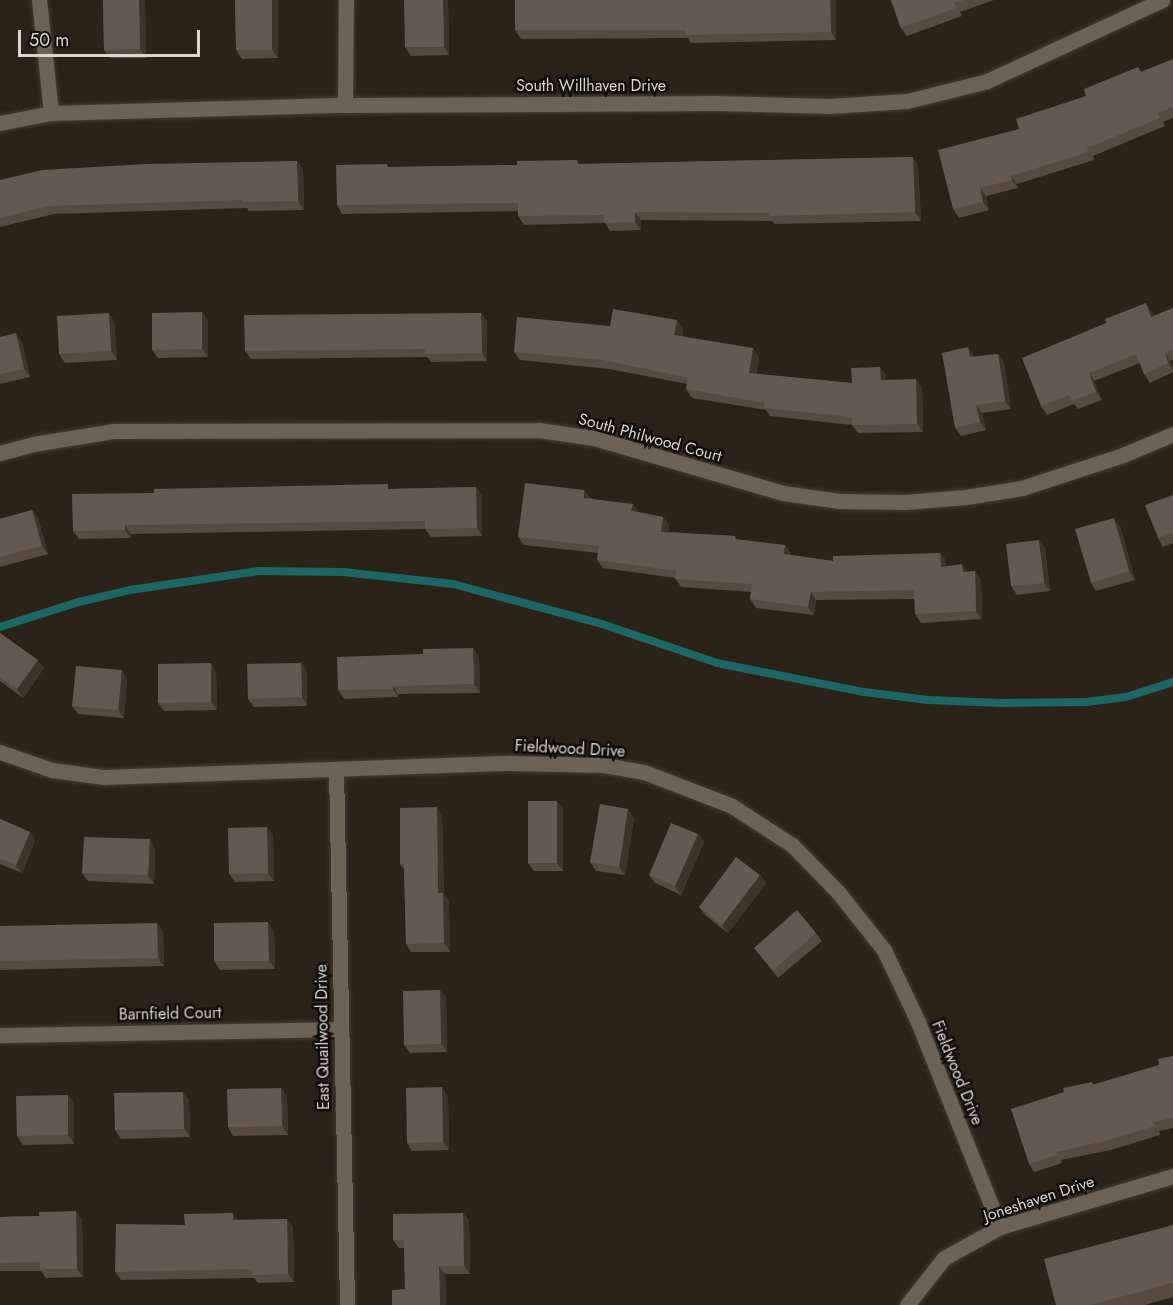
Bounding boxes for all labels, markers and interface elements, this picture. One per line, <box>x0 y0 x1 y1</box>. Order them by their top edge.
scale bar <box>21 18 202 56</box>
text: 50 m <box>29 27 69 53</box>
street label: South Willhaven Drive <box>516 76 666 96</box>
street label: South Philwood Court <box>576 410 724 466</box>
street label: Fieldwood Drive <box>514 737 626 761</box>
street label: East Quailwood Drive <box>312 964 334 1110</box>
street label: Barnfield Court <box>119 1004 221 1024</box>
street label: Fieldwood Drive <box>927 1018 987 1128</box>
street label: Joneshaven Drive <box>981 1172 1097 1226</box>

